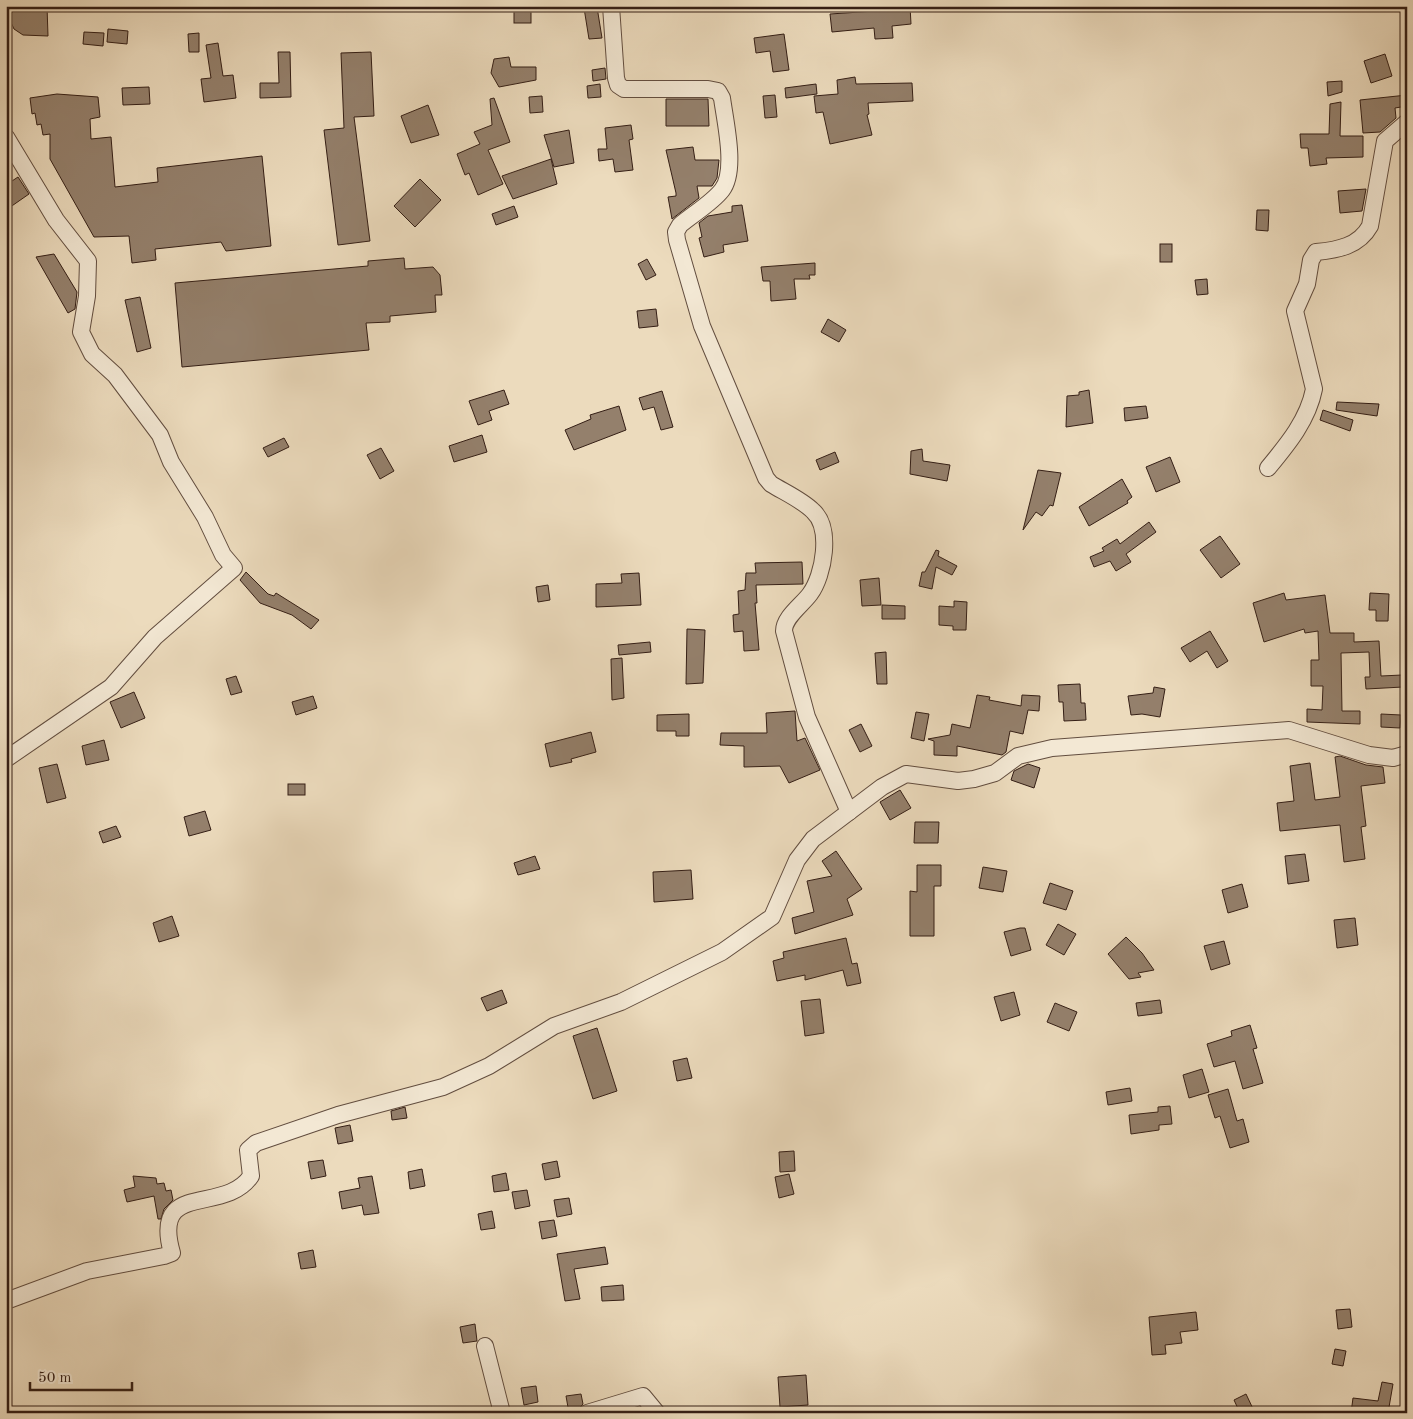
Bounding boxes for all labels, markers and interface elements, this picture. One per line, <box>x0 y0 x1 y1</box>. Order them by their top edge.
scale bar <box>30 1359 132 1391</box>
text: 50 m <box>38 1371 72 1386</box>

